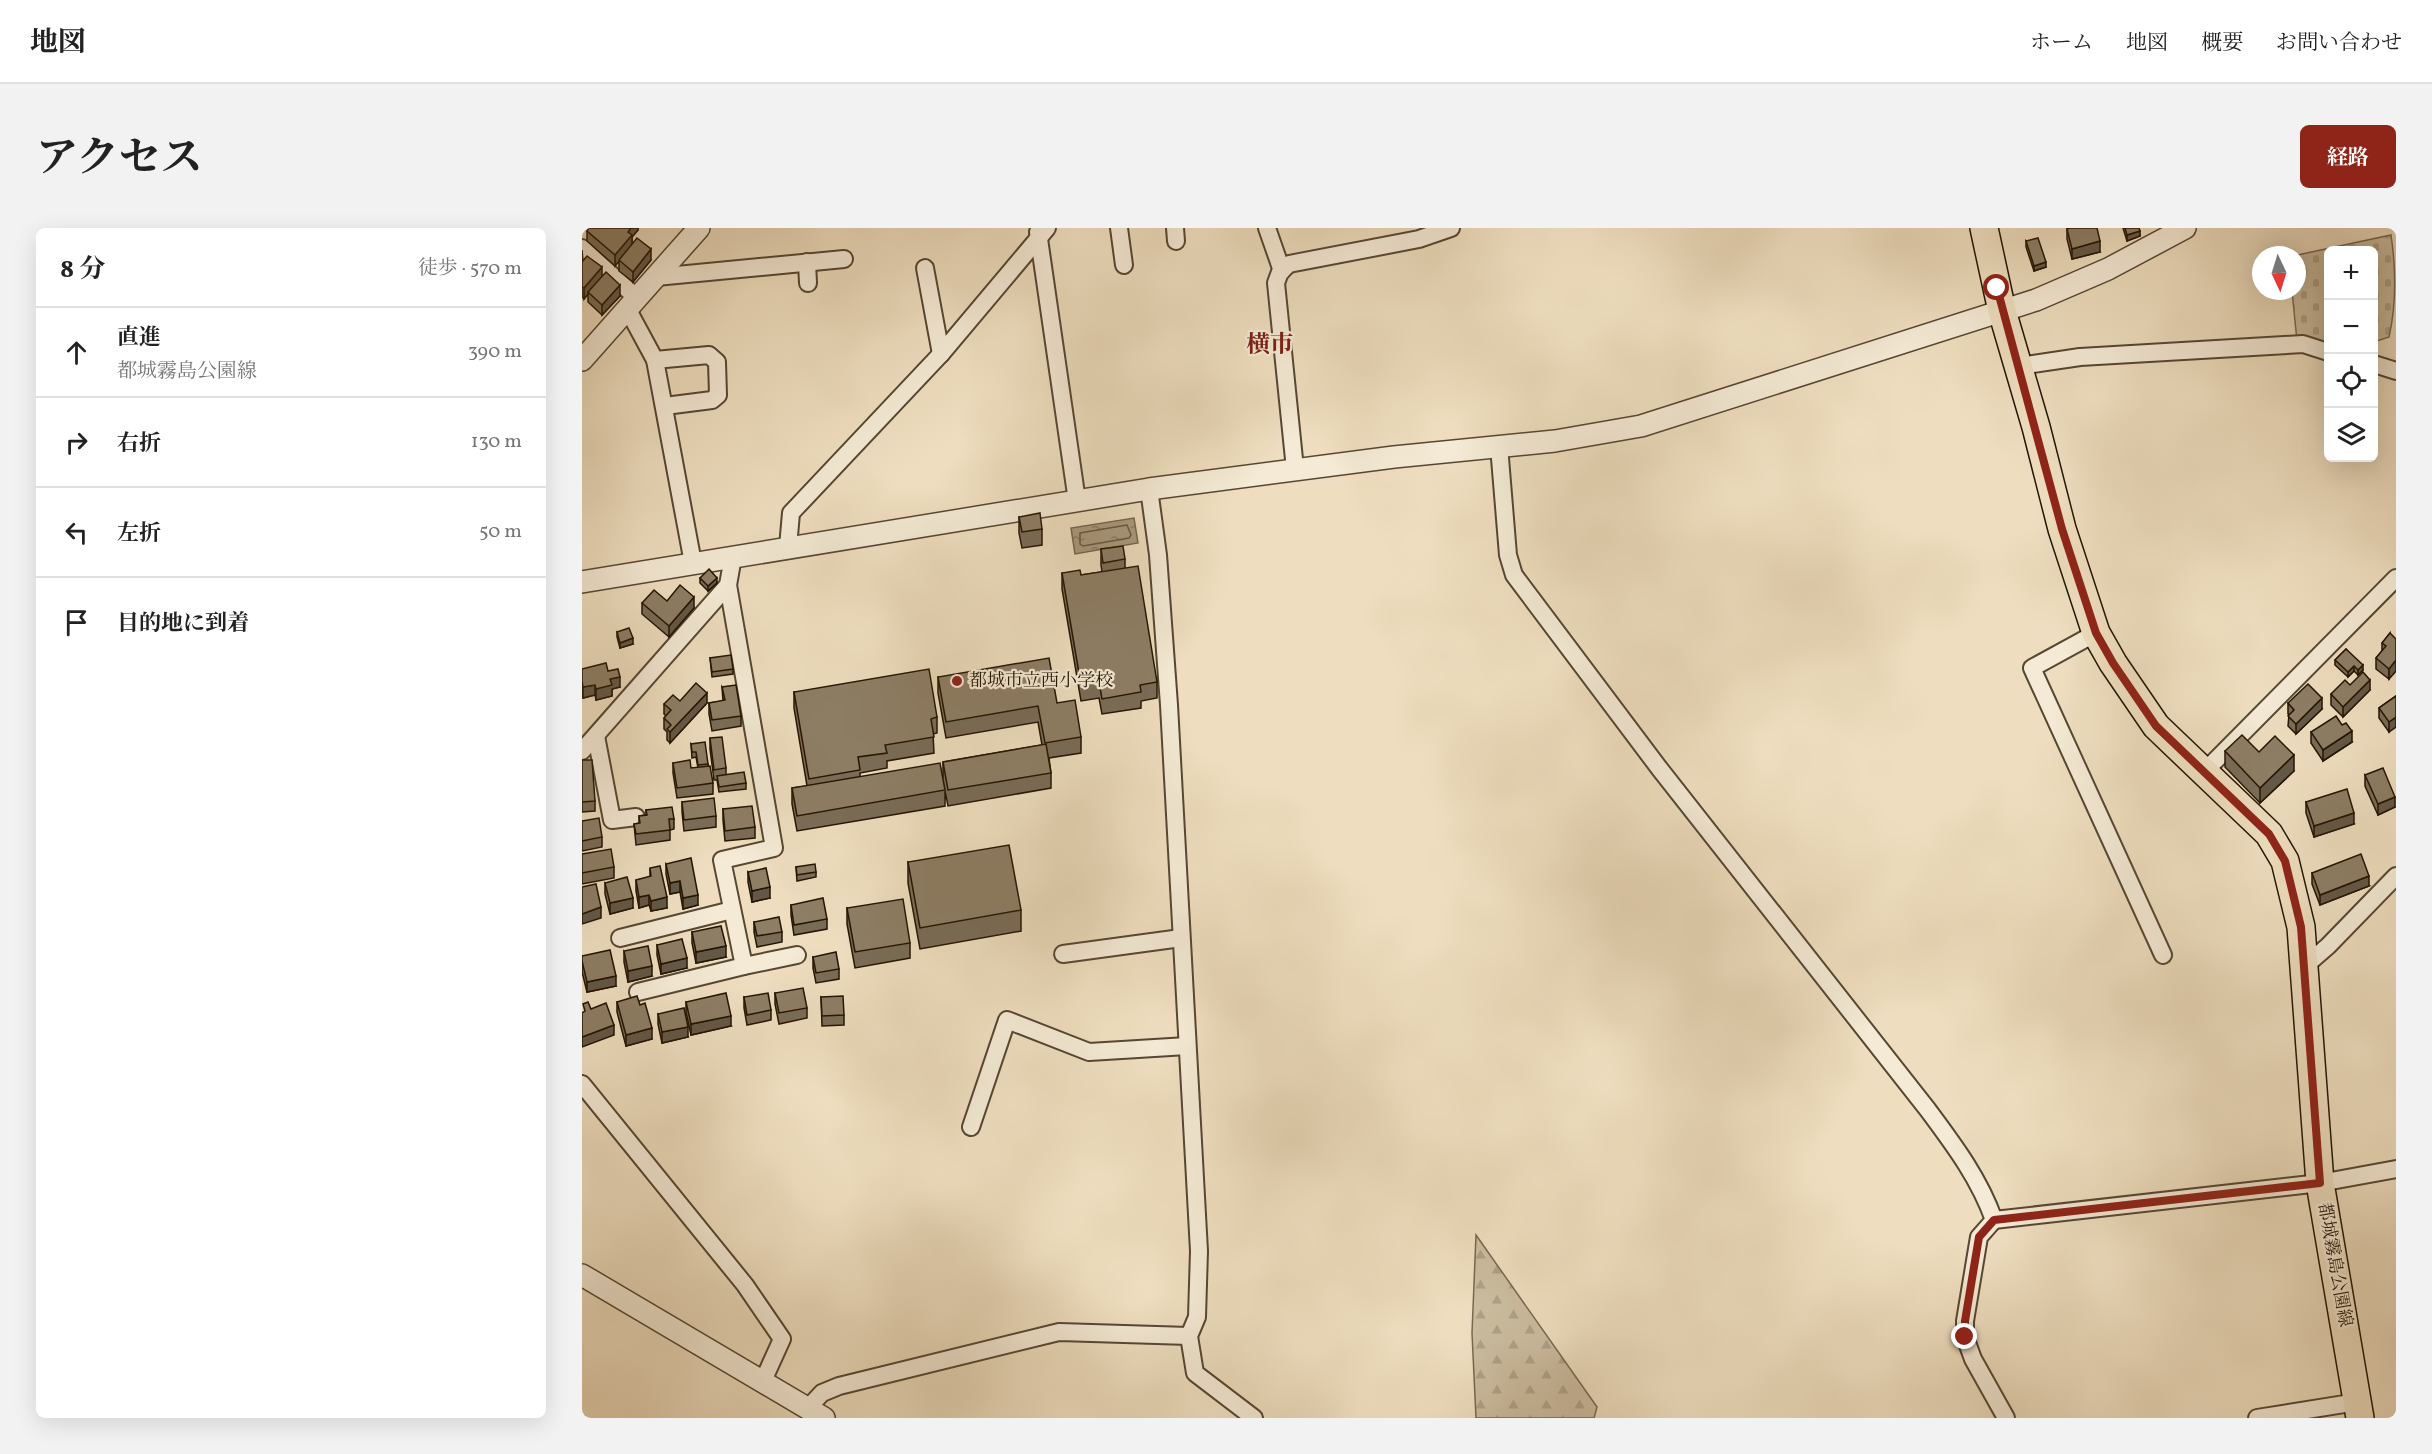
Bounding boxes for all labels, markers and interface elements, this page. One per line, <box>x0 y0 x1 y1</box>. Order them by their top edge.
text: 地図 <box>30 24 86 63</box>
text: ホーム <box>2030 29 2093 58</box>
text: 地図 <box>2126 29 2168 58</box>
text: 概要 <box>2201 29 2243 58</box>
text: お問い合わせ <box>2276 29 2402 58</box>
button: 経路 <box>2300 125 2396 188</box>
text: アクセス <box>36 131 203 190</box>
north arrow <box>2252 246 2306 300</box>
map controls <box>2324 246 2378 462</box>
button: + <box>2324 246 2378 300</box>
text: 8 分 <box>60 252 105 288</box>
text: 徒歩 · 570 m <box>418 255 522 283</box>
route start <box>1983 274 2009 300</box>
button: − <box>2324 300 2378 354</box>
text: 直進 <box>117 323 161 354</box>
district label: 横市 <box>1246 329 1294 363</box>
icon: ahead <box>60 336 93 369</box>
text: 390 m <box>468 338 522 366</box>
button: locate <box>2324 354 2378 408</box>
text: 都城霧島公園線 <box>117 358 257 386</box>
button: layers <box>2324 408 2378 462</box>
icon: right <box>60 426 93 459</box>
text: 130 m <box>471 428 522 456</box>
text: 右折 <box>117 429 161 460</box>
icon: left <box>60 516 93 549</box>
text: 50 m <box>479 518 522 546</box>
text: 左折 <box>117 519 161 550</box>
icon: arrive <box>60 606 93 639</box>
text: 目的地に到着 <box>117 609 249 640</box>
place label: 都城市立西小学校 <box>969 669 1113 694</box>
marker: 都城市立西小学校 <box>950 674 964 688</box>
street label: 都城霧島公園線 <box>2311 1201 2357 1329</box>
route end <box>1951 1323 1977 1349</box>

